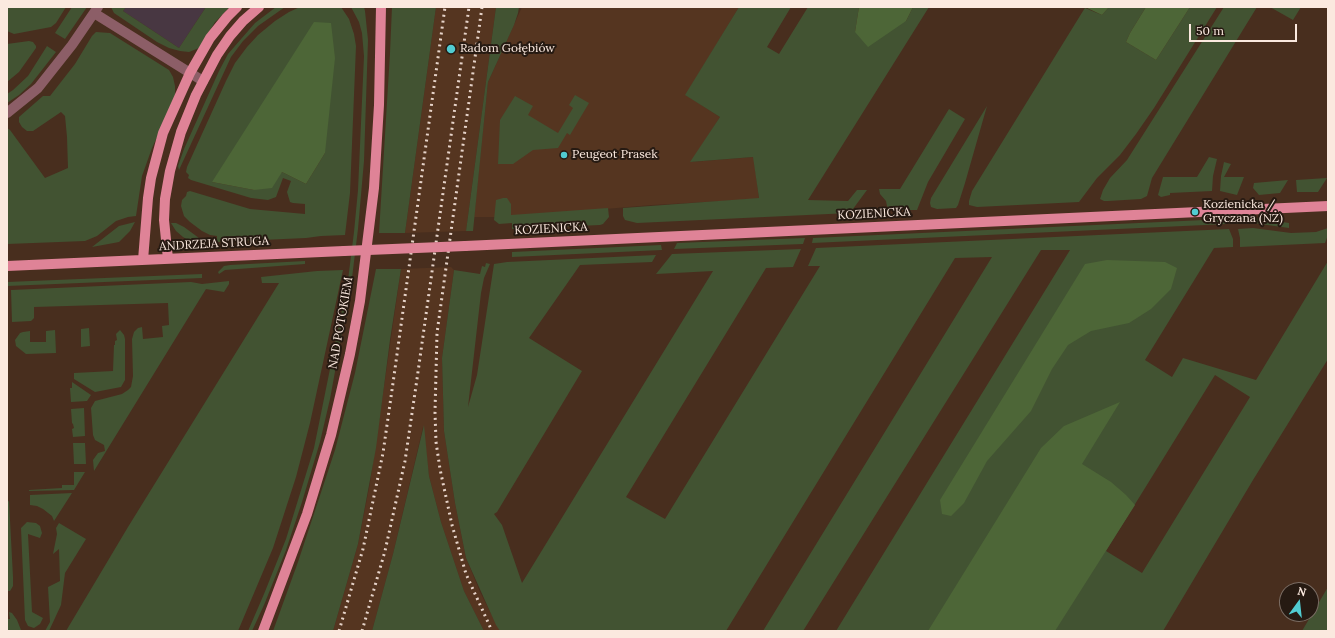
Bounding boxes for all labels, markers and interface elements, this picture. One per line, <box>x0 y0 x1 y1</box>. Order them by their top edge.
scale bar <box>1191 16 1299 42</box>
text: 50 m <box>1196 23 1224 38</box>
place label: Radom Gołębiów <box>460 42 555 56</box>
marker: Radom Gołębiów <box>445 43 457 55</box>
place label: Peugeot Prasek <box>572 148 658 162</box>
marker: Peugeot Prasek <box>559 150 569 160</box>
place label: Kozienicka / Gryczana (NŻ) <box>1203 198 1283 226</box>
street label: KOZIENICKA <box>837 205 911 223</box>
marker: Kozienicka / Gryczana (NŻ) <box>1190 207 1200 217</box>
street label: KOZIENICKA <box>514 220 588 238</box>
street label: ANDRZEJA STRUGA <box>159 234 269 254</box>
street label: NAD POTOKIEM <box>326 276 356 370</box>
north arrow <box>1279 582 1319 622</box>
text: N <box>1296 584 1308 599</box>

